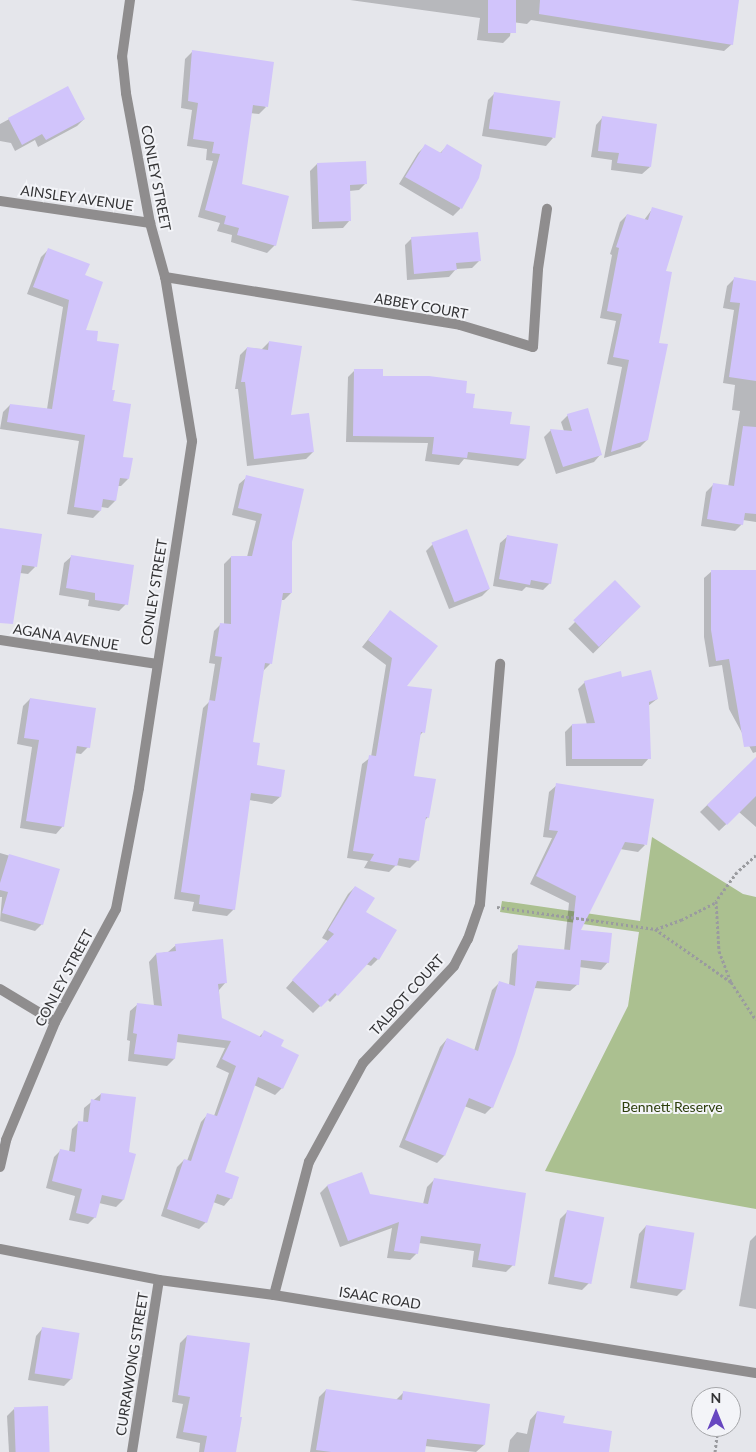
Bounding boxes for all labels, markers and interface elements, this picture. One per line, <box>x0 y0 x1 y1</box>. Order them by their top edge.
street label: CONLEY STREET <box>137 124 175 232</box>
street label: AINSLEY AVENUE <box>19 182 135 214</box>
street label: ABBEY COURT <box>373 289 469 323</box>
street label: CONLEY STREET <box>137 537 171 647</box>
street label: AGANA AVENUE <box>11 620 121 654</box>
street label: CONLEY STREET <box>31 927 97 1029</box>
street label: TALBOT COURT <box>366 951 448 1039</box>
park label: Bennett Reserve <box>621 1099 723 1115</box>
street label: ISAAC ROAD <box>338 1283 422 1313</box>
street label: CURRAWONG STREET <box>112 1291 152 1437</box>
north arrow <box>691 1387 741 1437</box>
text: N <box>711 1389 721 1406</box>

